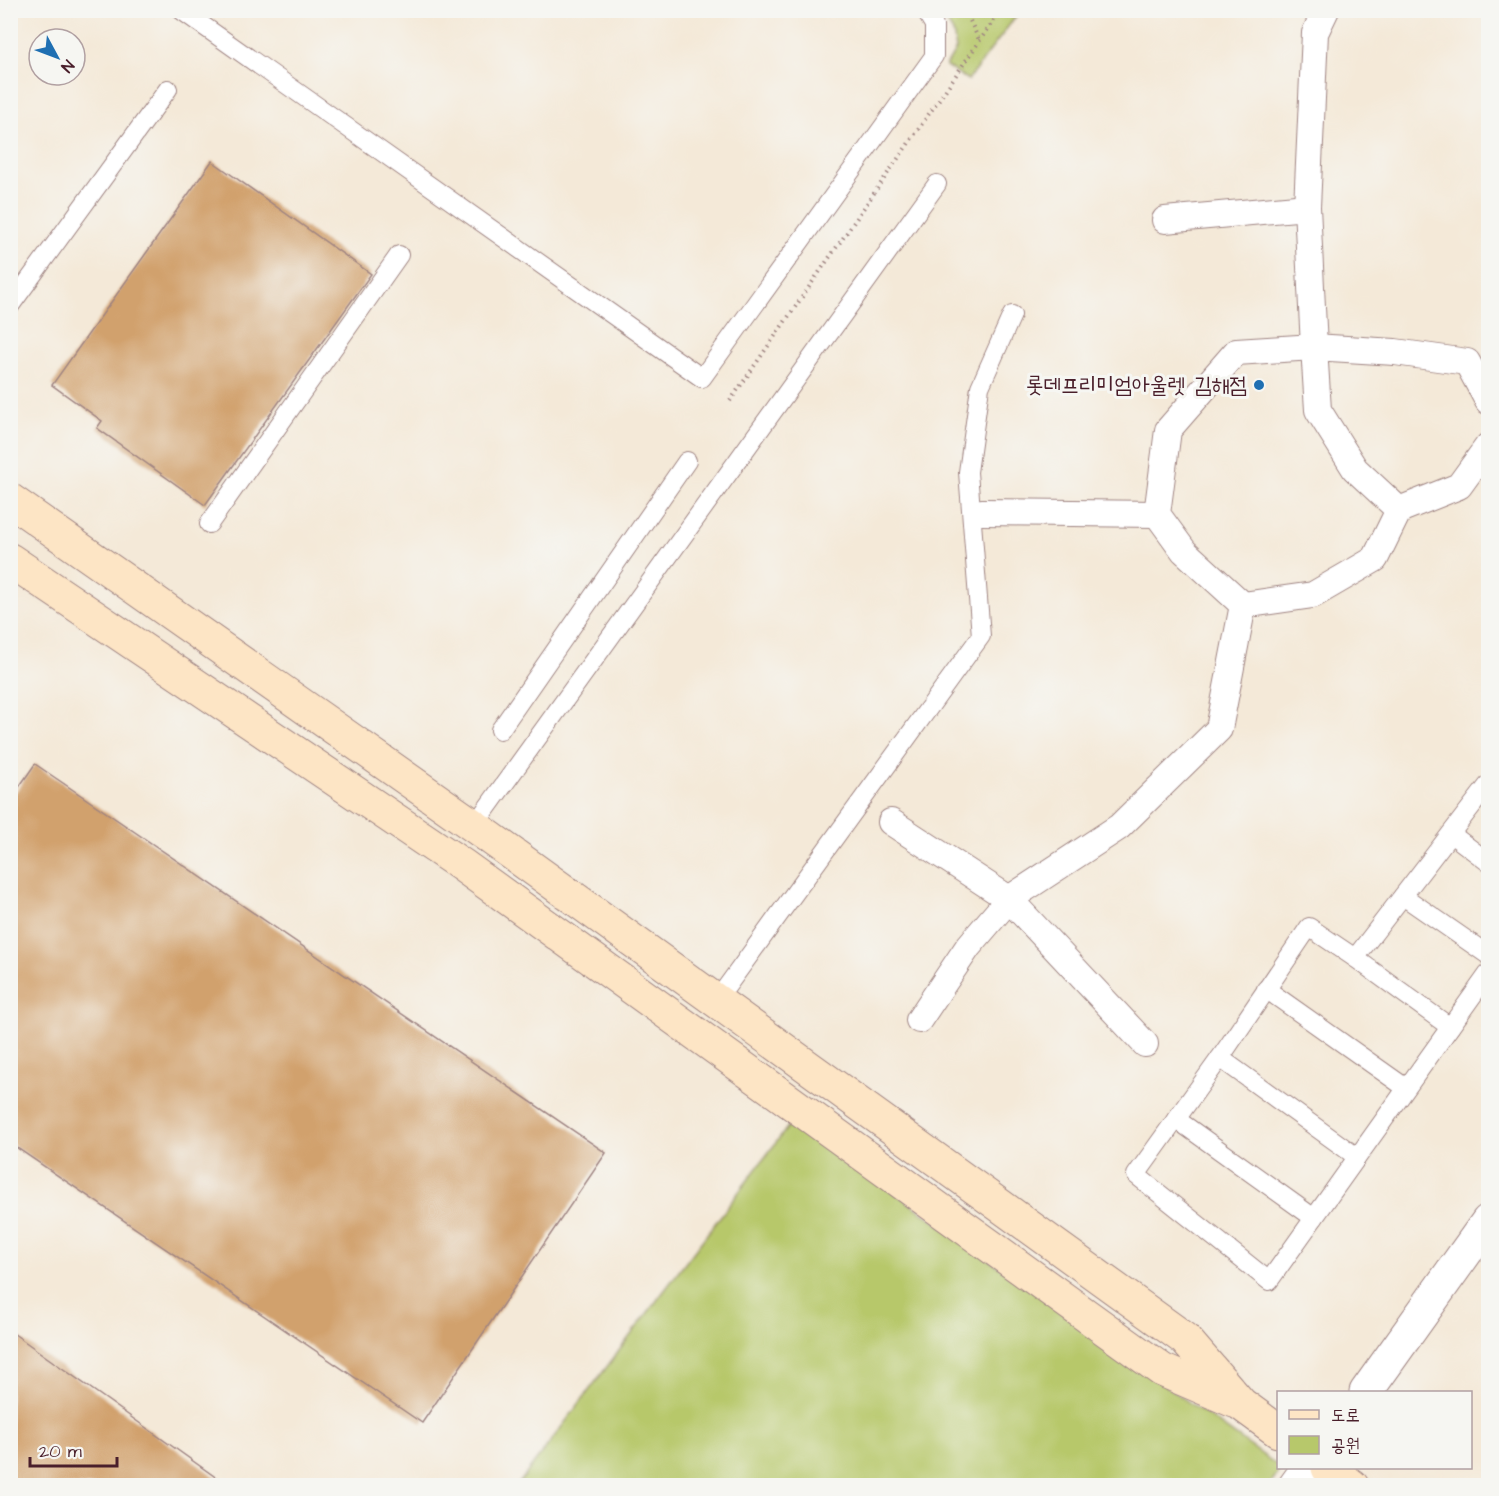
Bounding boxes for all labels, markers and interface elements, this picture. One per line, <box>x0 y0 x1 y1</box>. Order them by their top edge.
north arrow <box>27 27 87 87</box>
text: N <box>56 55 79 77</box>
place label: 롯데프리미엄아울렛 김해점 <box>1026 370 1247 401</box>
marker: 롯데프리미엄아울렛 김해점 <box>1252 378 1266 392</box>
legend <box>1277 1391 1472 1469</box>
text: 도로 <box>1331 1403 1360 1428</box>
scale bar <box>30 1430 117 1468</box>
text: 공원 <box>1331 1433 1360 1458</box>
text: 20 m <box>39 1439 82 1464</box>

